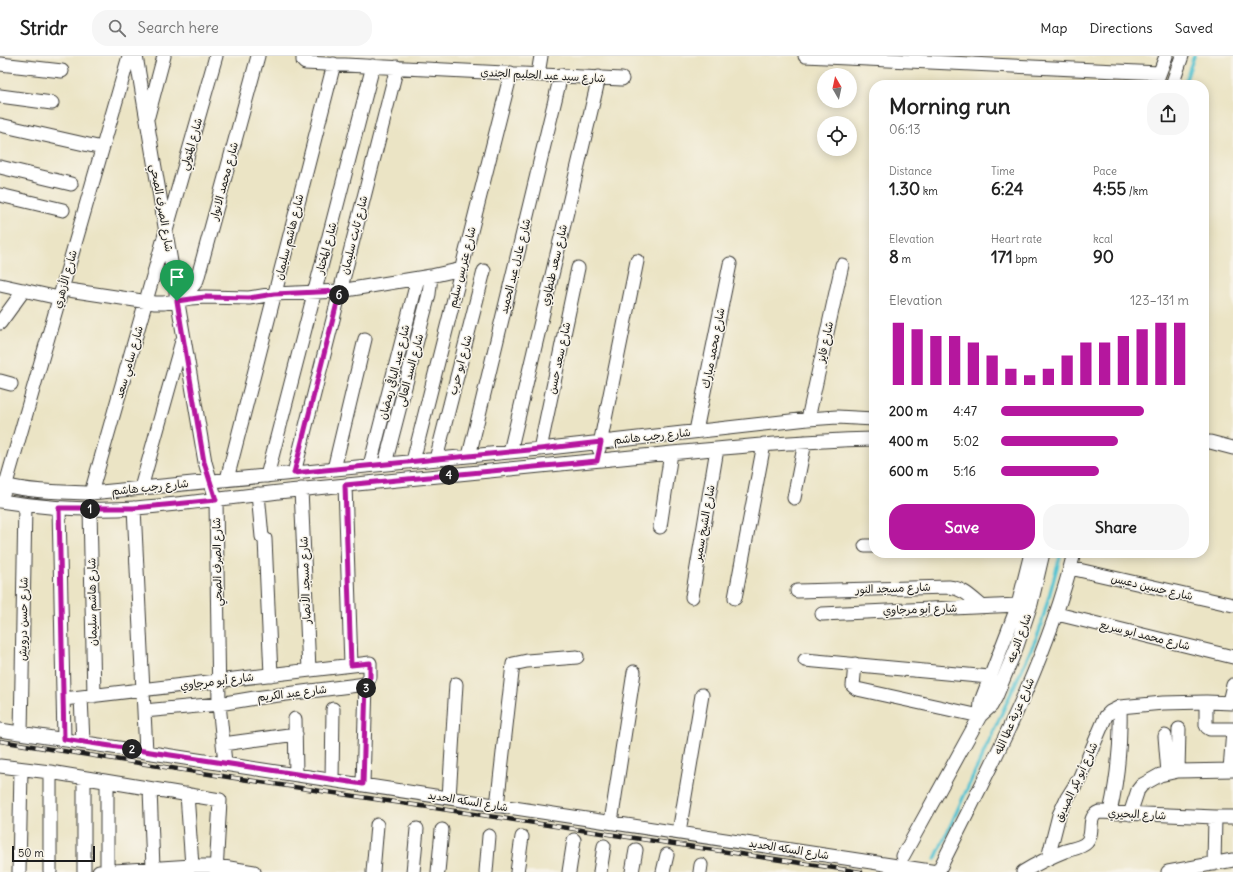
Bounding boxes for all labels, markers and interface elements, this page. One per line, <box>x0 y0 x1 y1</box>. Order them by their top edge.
search box <box>92 10 372 46</box>
text: Stridr <box>20 16 68 40</box>
icon: search <box>106 17 128 39</box>
text: Search here <box>138 18 219 37</box>
text: Map <box>1040 19 1067 37</box>
text: Directions <box>1089 19 1153 37</box>
text: Saved <box>1175 19 1213 37</box>
street label: شارع سيد عبد الحليم الجندي <box>480 65 606 87</box>
north arrow <box>817 68 857 108</box>
map controls <box>817 68 857 156</box>
text: Morning run <box>889 92 1011 120</box>
button: share <box>1147 93 1189 135</box>
street label: شارع المتولي <box>177 116 209 173</box>
button: locate <box>817 116 857 156</box>
text: 06:13 <box>889 121 921 138</box>
street label: شارع محمد الانوار <box>207 140 243 223</box>
street label: شارع الصرف الصحي <box>143 163 177 254</box>
text: Distance <box>889 164 932 178</box>
text: Time <box>991 164 1015 178</box>
text: Pace <box>1093 164 1117 178</box>
text: 1.30 <box>889 178 920 200</box>
text: 6:24 <box>991 178 1024 200</box>
text: 4:55 <box>1093 178 1126 200</box>
text: km <box>920 184 938 198</box>
text: /km <box>1126 184 1148 198</box>
street label: شارع هاشم سليمان <box>272 193 308 282</box>
street label: شارع ثابت سليمان <box>337 194 373 276</box>
street label: شارع عادل عبد الحميد <box>496 217 536 316</box>
street label: شارع المختار <box>312 221 342 277</box>
street label: شارع سعد طنطاوي <box>538 223 572 308</box>
street label: شارع عتريس سليم <box>445 225 481 309</box>
text: Elevation <box>889 232 934 246</box>
text: Heart rate <box>991 232 1042 246</box>
text: kcal <box>1093 232 1113 246</box>
text: 8 <box>889 246 899 268</box>
text: 171 <box>991 246 1013 268</box>
text: 90 <box>1093 246 1114 268</box>
street label: شارع الأزهري <box>50 248 82 310</box>
text: m <box>899 252 911 266</box>
text: bpm <box>1013 252 1037 266</box>
pin <box>160 260 194 301</box>
icon: arrive <box>166 266 188 288</box>
pin: 6 <box>329 285 349 305</box>
text: 6 <box>336 288 342 302</box>
text: Elevation <box>889 292 942 309</box>
text: 123–131 m <box>1130 292 1189 309</box>
street label: شارع محمد مبارك <box>698 307 730 390</box>
street label: شارع فايز <box>814 320 838 365</box>
street label: شارع سعد حسن <box>545 321 575 396</box>
street label: شارع عبد الباقي رمضان <box>375 323 415 422</box>
street label: شارع سامي سعد <box>112 324 150 401</box>
street label: شارع السد العالى <box>394 332 428 408</box>
street label: شارع ابو حرب <box>445 333 477 397</box>
text: 200 m <box>889 403 928 420</box>
text: 4:47 <box>953 403 977 420</box>
street label: شارع رجب هاشم <box>613 425 691 449</box>
text: 400 m <box>889 433 928 450</box>
text: 5:02 <box>953 433 979 450</box>
text: 600 m <box>889 463 928 480</box>
text: 5:16 <box>953 463 976 480</box>
pin: 4 <box>439 465 459 485</box>
text: 4 <box>446 468 452 482</box>
street label: شارع رجب هاشم <box>111 476 189 500</box>
street label: شارع الشيخ سمير <box>690 484 720 564</box>
pin: 1 <box>80 499 100 519</box>
text: 1 <box>88 502 92 516</box>
button: Save <box>889 504 1035 550</box>
button: Share <box>1043 504 1189 550</box>
street label: شارع الصرف الصحي <box>209 517 229 606</box>
street label: شارع مسجد الأنصار <box>296 536 316 625</box>
street label: شارع هاشم سليمان <box>84 558 102 646</box>
street label: شارع حسين دعبس <box>1109 571 1194 605</box>
street label: شارع حسن درويش <box>15 577 33 661</box>
street label: شارع مسجد النور <box>854 580 931 598</box>
street label: شارع أبو مرجاوي <box>883 601 957 619</box>
street label: شارع الترعه <box>1004 611 1036 665</box>
street label: شارع محمد ابو سريع <box>1098 617 1192 655</box>
street label: شارع أبو مرجاوي <box>179 670 255 694</box>
street label: شارع عزبة عطا الله <box>991 675 1039 757</box>
pin: 3 <box>356 678 376 698</box>
text: 3 <box>363 681 369 695</box>
street label: شارع عبد الكريم <box>256 682 328 706</box>
pin: 2 <box>122 739 142 759</box>
street label: شارع أبو بكر الصديق <box>1051 740 1102 825</box>
text: 2 <box>129 742 135 756</box>
street label: شارع السكه الحديد <box>427 788 509 816</box>
street label: شارع البحيري <box>1107 805 1166 825</box>
street label: شارع السكه الحديد <box>748 836 830 864</box>
scale bar <box>12 844 95 863</box>
text: 50 m <box>18 846 44 860</box>

